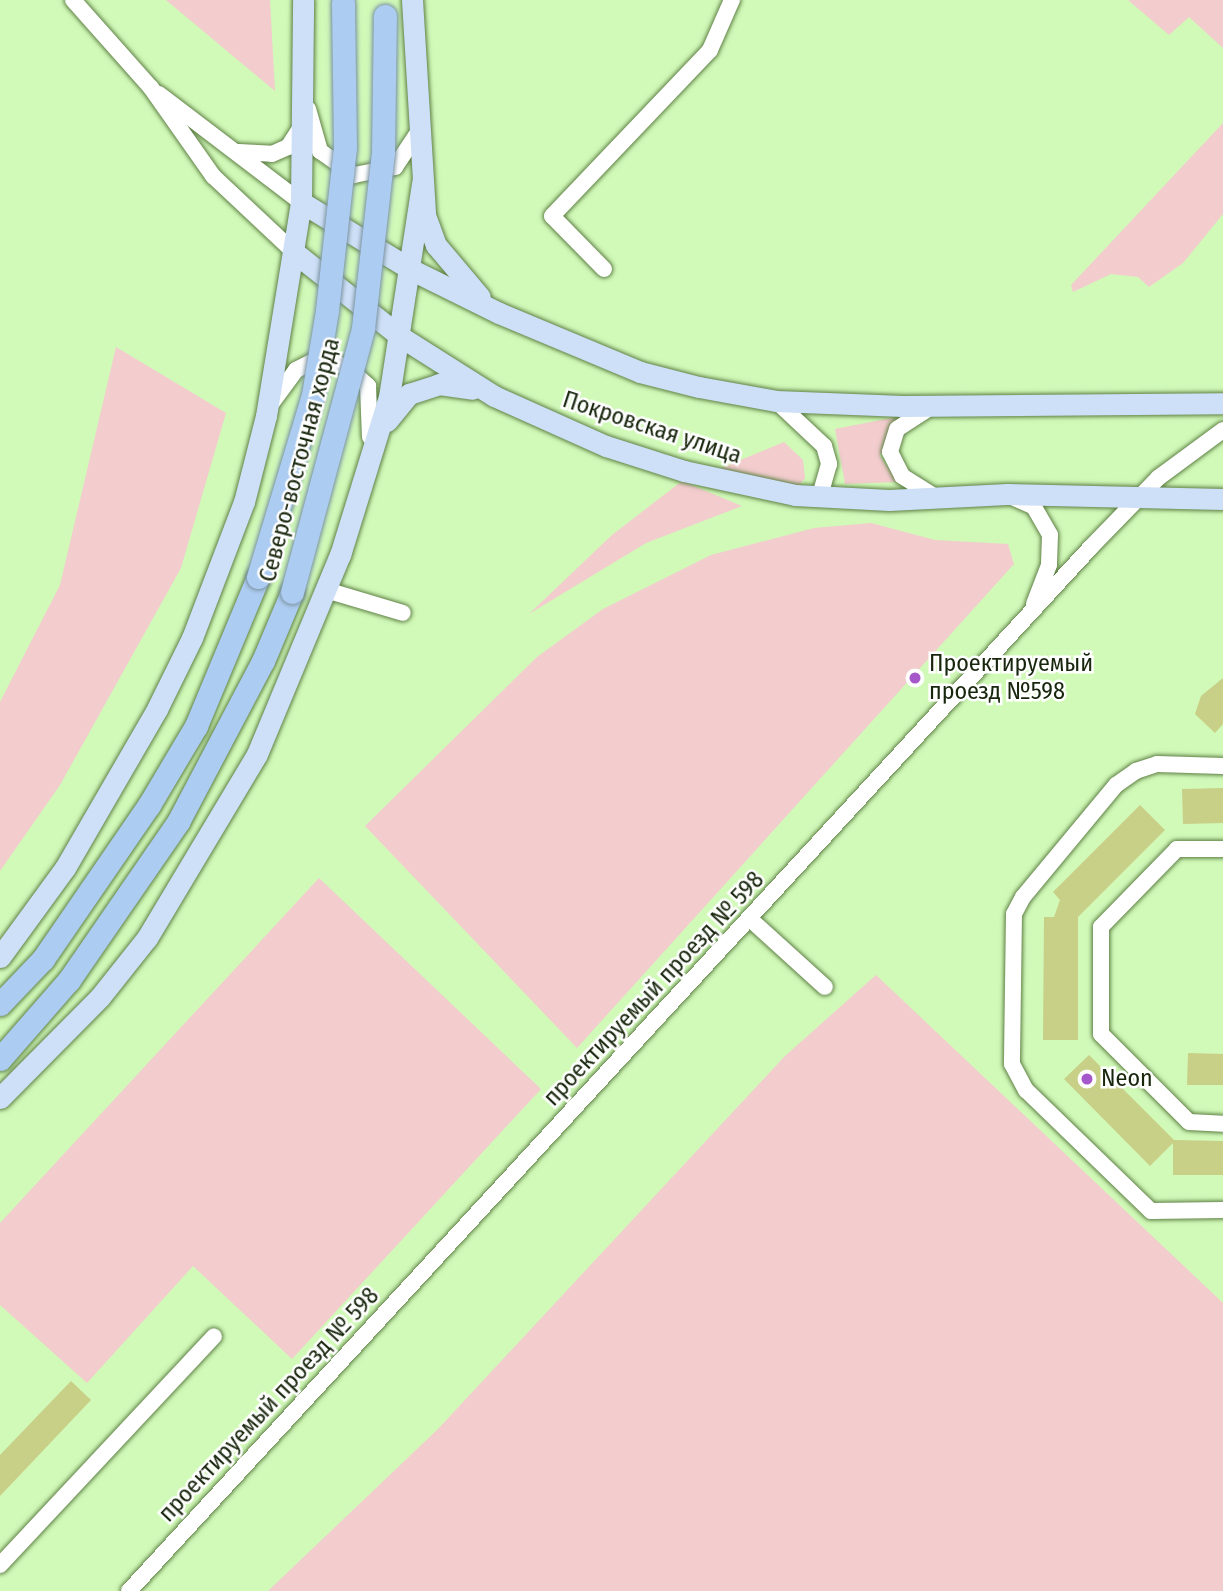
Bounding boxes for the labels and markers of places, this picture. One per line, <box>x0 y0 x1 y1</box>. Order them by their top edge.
place label: Проектируемый проезд №598 <box>929 650 1093 706</box>
marker: Проектируемый проезд №598 <box>907 670 923 686</box>
place label: Neon <box>1101 1065 1153 1093</box>
marker: Neon <box>1079 1071 1095 1087</box>

